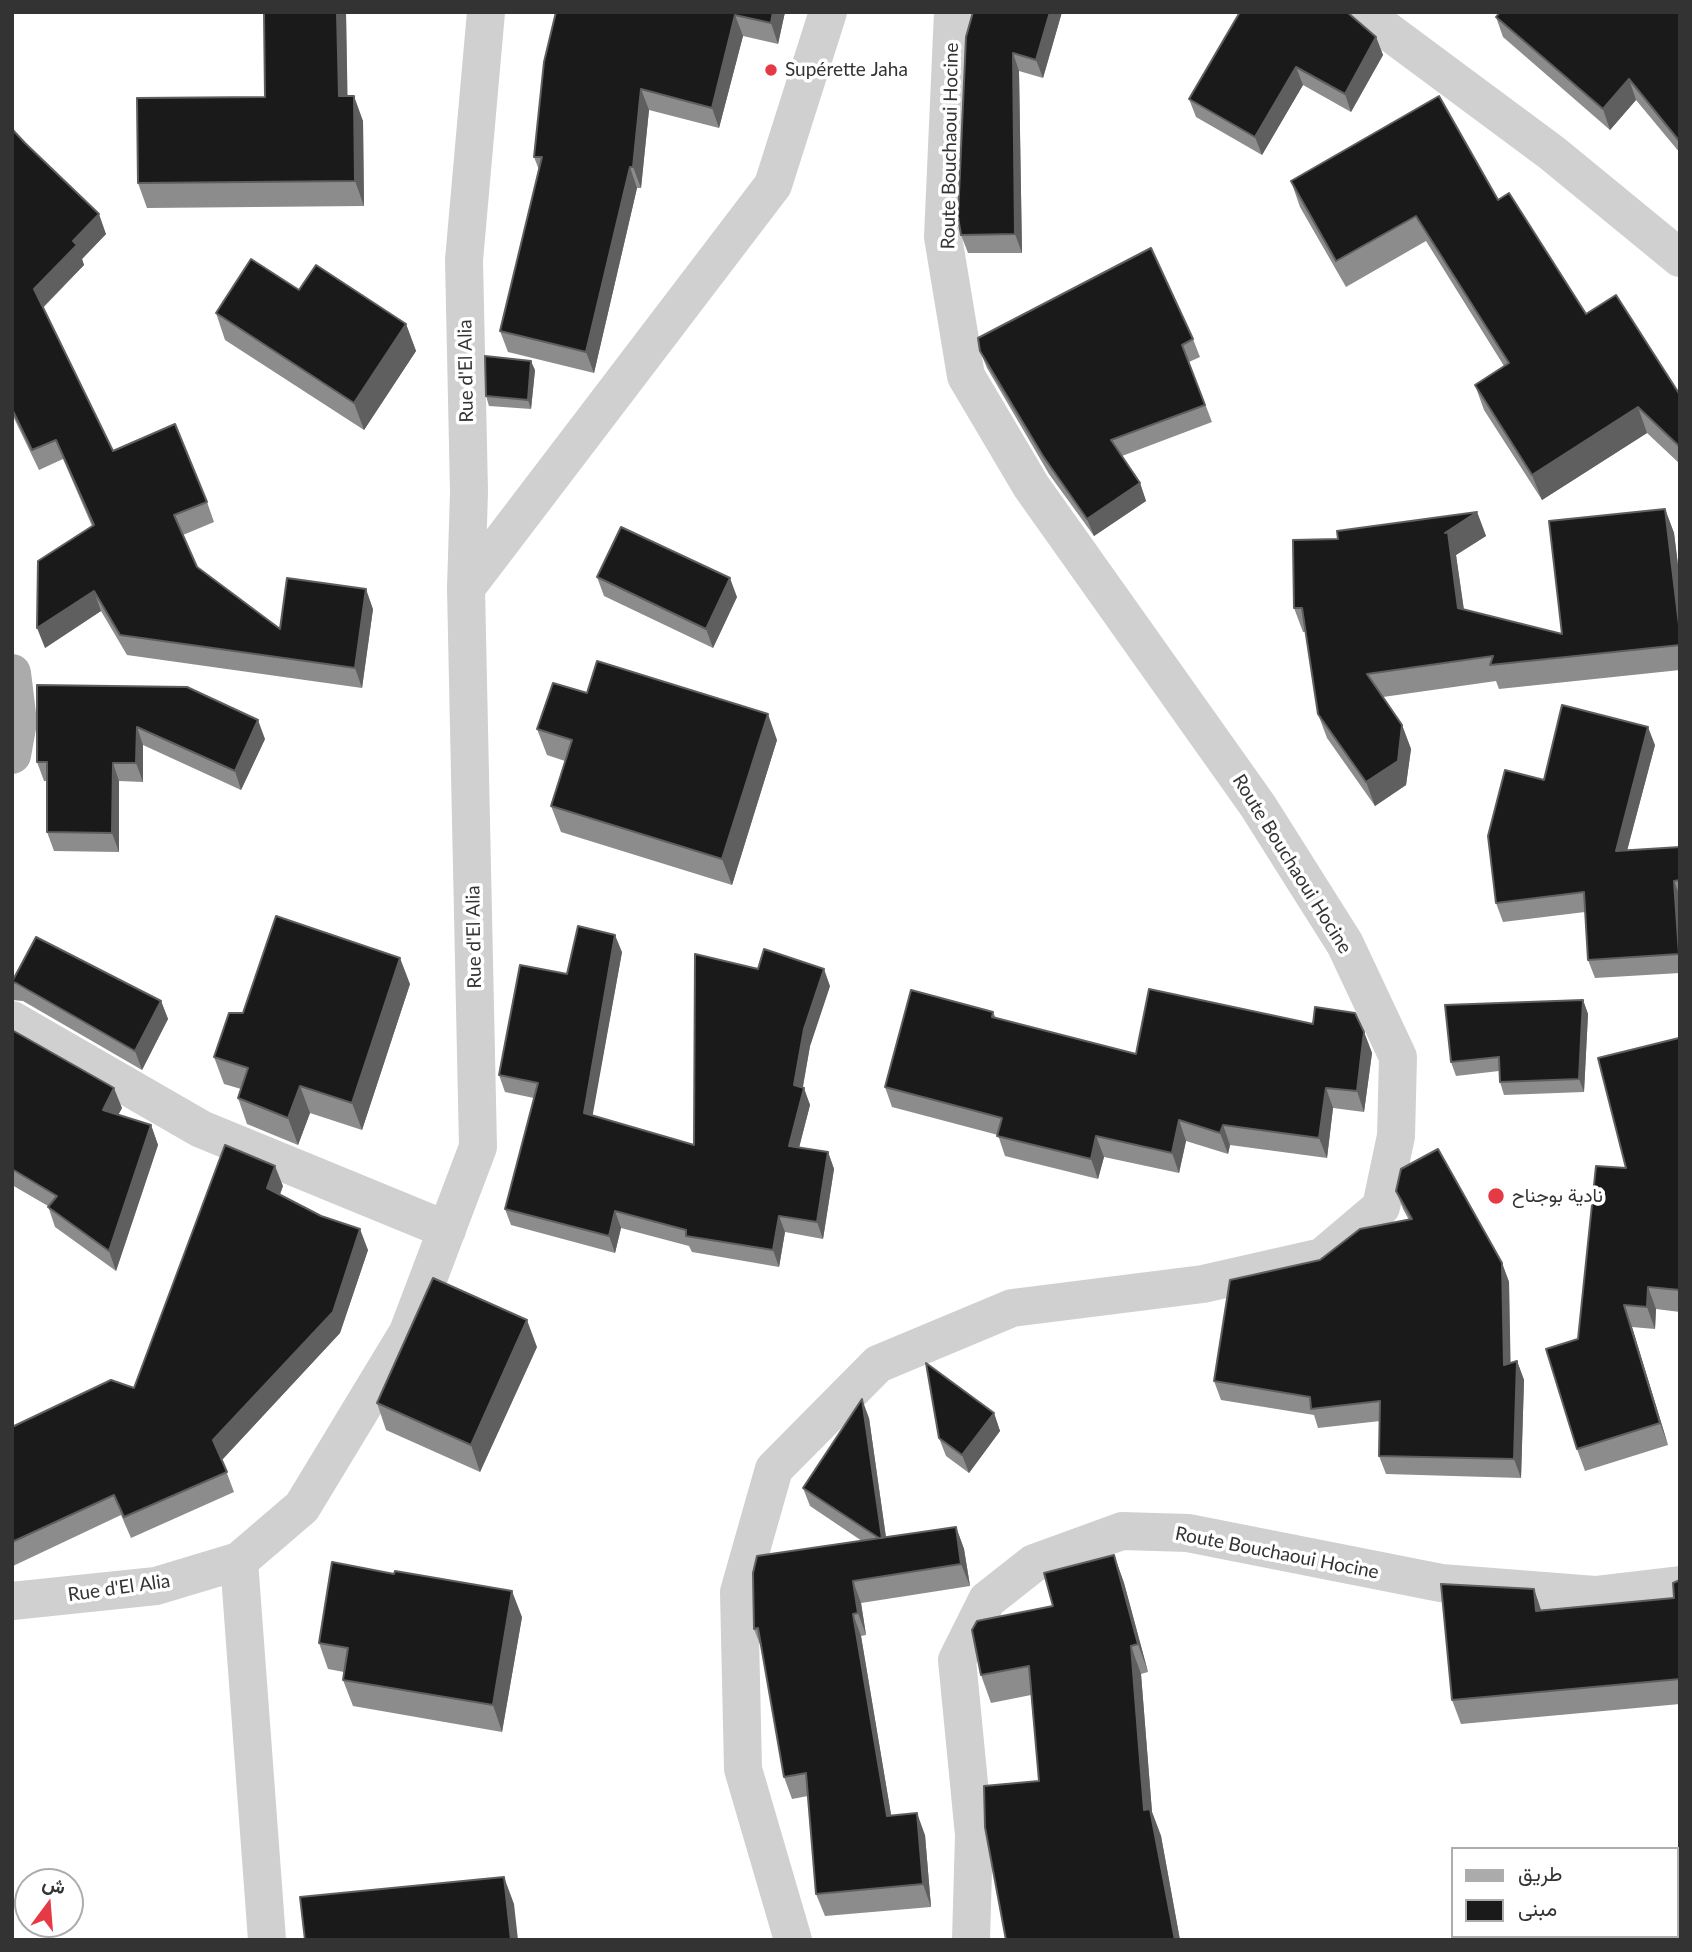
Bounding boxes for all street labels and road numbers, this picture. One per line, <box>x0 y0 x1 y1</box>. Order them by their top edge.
street label: Route Bouchaoui Hocine <box>937 42 963 250</box>
street label: Rue d'El Alia <box>454 319 478 423</box>
street label: Route Bouchaoui Hocine <box>1227 770 1357 958</box>
street label: Rue d'El Alia <box>462 885 486 989</box>
street label: Route Bouchaoui Hocine <box>1173 1522 1381 1584</box>
street label: Rue d'El Alia <box>66 1570 172 1606</box>

